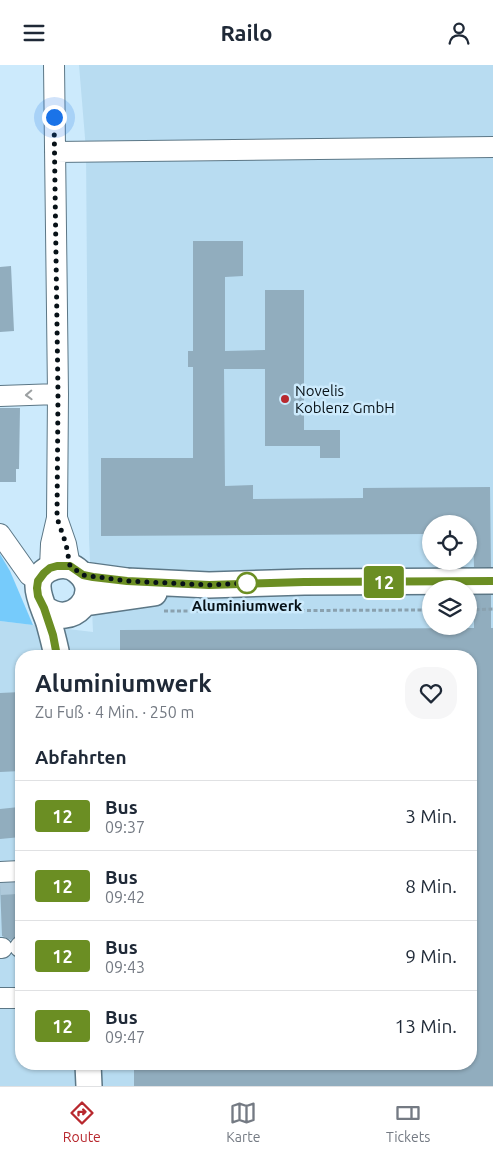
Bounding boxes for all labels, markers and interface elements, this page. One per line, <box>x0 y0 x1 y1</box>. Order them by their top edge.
icon: menu <box>20 19 48 47</box>
icon: person <box>445 19 473 47</box>
text: Railo <box>221 20 272 45</box>
your location <box>42 105 67 130</box>
place label: Novelis Koblenz GmbH <box>295 382 395 416</box>
one-way arrow <box>25 390 32 400</box>
marker: Novelis Koblenz GmbH <box>279 393 291 405</box>
map controls <box>422 515 477 635</box>
button: locate <box>422 515 477 570</box>
line badge: 12 <box>362 566 406 598</box>
marker: Aluminiumwerk <box>236 572 258 594</box>
text: 12 <box>374 572 394 592</box>
button: layers <box>422 580 477 635</box>
place label: Aluminiumwerk <box>192 597 303 614</box>
button: heart <box>405 667 457 719</box>
text: Aluminiumwerk <box>35 670 212 697</box>
text: Zu Fuß · 4 Min. · 250 m <box>35 703 194 721</box>
text: Abfahrten <box>35 746 127 768</box>
text: Bus <box>105 796 138 818</box>
text: 3 Min. <box>405 805 457 827</box>
text: 12 <box>52 806 73 826</box>
text: 09:37 <box>105 818 145 836</box>
text: Bus <box>105 866 138 888</box>
text: 8 Min. <box>405 875 457 897</box>
text: 12 <box>52 876 73 896</box>
text: 09:42 <box>105 888 145 906</box>
text: Bus <box>105 936 138 958</box>
text: 9 Min. <box>405 945 457 967</box>
text: 12 <box>52 946 73 966</box>
text: 09:43 <box>105 958 145 976</box>
text: Bus <box>105 1006 138 1028</box>
text: 13 Min. <box>395 1015 457 1037</box>
text: 12 <box>52 1016 73 1036</box>
text: 09:47 <box>105 1028 145 1046</box>
tab: Route <box>63 1099 101 1145</box>
tab: Karte <box>226 1099 261 1145</box>
tab: Tickets <box>386 1099 430 1145</box>

